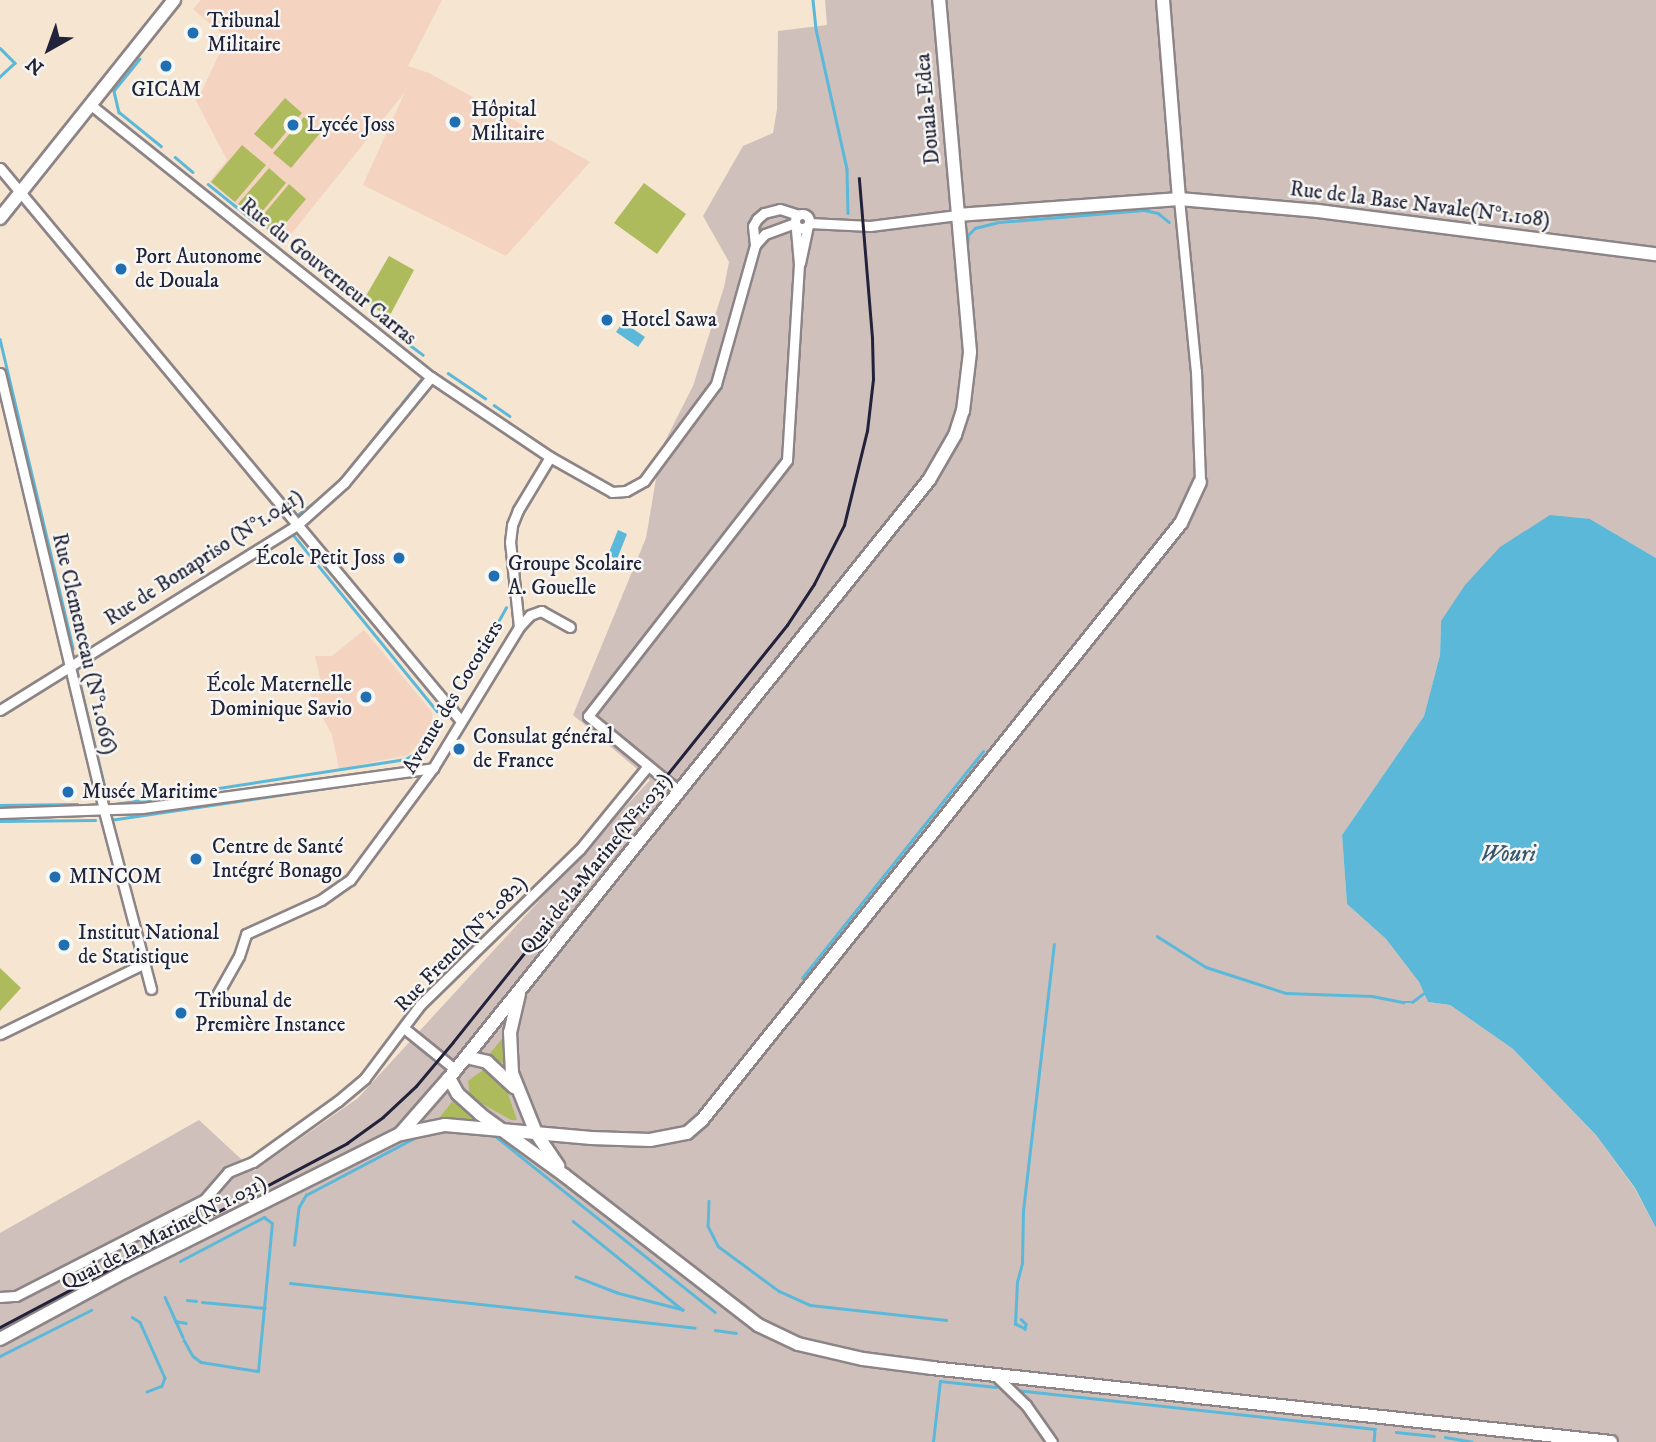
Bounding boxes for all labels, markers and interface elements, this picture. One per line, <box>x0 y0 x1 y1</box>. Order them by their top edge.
place label: Tribunal Militaire <box>207 8 281 58</box>
north arrow <box>14 14 84 84</box>
marker: Tribunal Militaire <box>185 25 201 41</box>
text: N <box>22 52 49 79</box>
street label: Douala-Edea <box>911 52 945 166</box>
marker: GICAM <box>158 58 174 74</box>
place label: GICAM <box>131 77 201 103</box>
place label: Hôpital Militaire <box>471 97 545 147</box>
place label: Lycée Joss <box>307 112 395 138</box>
marker: Hôpital Militaire <box>445 112 465 132</box>
marker: Lycée Joss <box>285 117 301 133</box>
street label: Rue de la Base Navale(N°1.108) <box>1288 177 1552 233</box>
street label: Rue du Gouverneur Carras <box>235 193 421 351</box>
place label: Port Autonome de Douala <box>135 244 262 294</box>
marker: Port Autonome de Douala <box>113 261 129 277</box>
place label: Hotel Sawa <box>621 307 717 333</box>
marker: Hotel Sawa <box>599 312 615 328</box>
street label: Rue de Bonapriso (N°1.041) <box>100 484 308 632</box>
street label: Rue Clemenceau (N°1.066) <box>46 531 122 757</box>
place label: École Petit Joss <box>255 545 385 571</box>
marker: École Petit Joss <box>391 550 407 566</box>
place label: Groupe Scolaire A. Gouelle <box>508 551 642 601</box>
marker: Groupe Scolaire A. Gouelle <box>486 568 502 584</box>
street label: Avenue des Cocotiers <box>397 616 509 778</box>
place label: École Maternelle Dominique Savio <box>206 672 352 722</box>
marker: École Maternelle Dominique Savio <box>358 689 374 705</box>
place label: Consulat général de France <box>473 724 613 774</box>
marker: Consulat général de France <box>451 741 467 757</box>
street label: Quai de la Marine(N°1.031) <box>515 768 677 960</box>
place label: Musée Maritime <box>82 779 218 805</box>
marker: Musée Maritime <box>60 784 76 800</box>
place label: Centre de Santé Intégré Bonago <box>212 834 343 884</box>
water label: Wouri <box>1480 841 1536 869</box>
marker: Centre de Santé Intégré Bonago <box>186 849 206 869</box>
place label: MINCOM <box>69 864 162 890</box>
marker: MINCOM <box>47 869 63 885</box>
street label: Rue French(N°1.082) <box>390 871 532 1017</box>
place label: Institut National de Statistique <box>78 920 219 970</box>
marker: Institut National de Statistique <box>56 937 72 953</box>
place label: Tribunal de Première Instance <box>195 988 346 1038</box>
marker: Tribunal de Première Instance <box>173 1005 189 1021</box>
street label: Quai de la Marine(N°1.031) <box>57 1170 271 1296</box>

